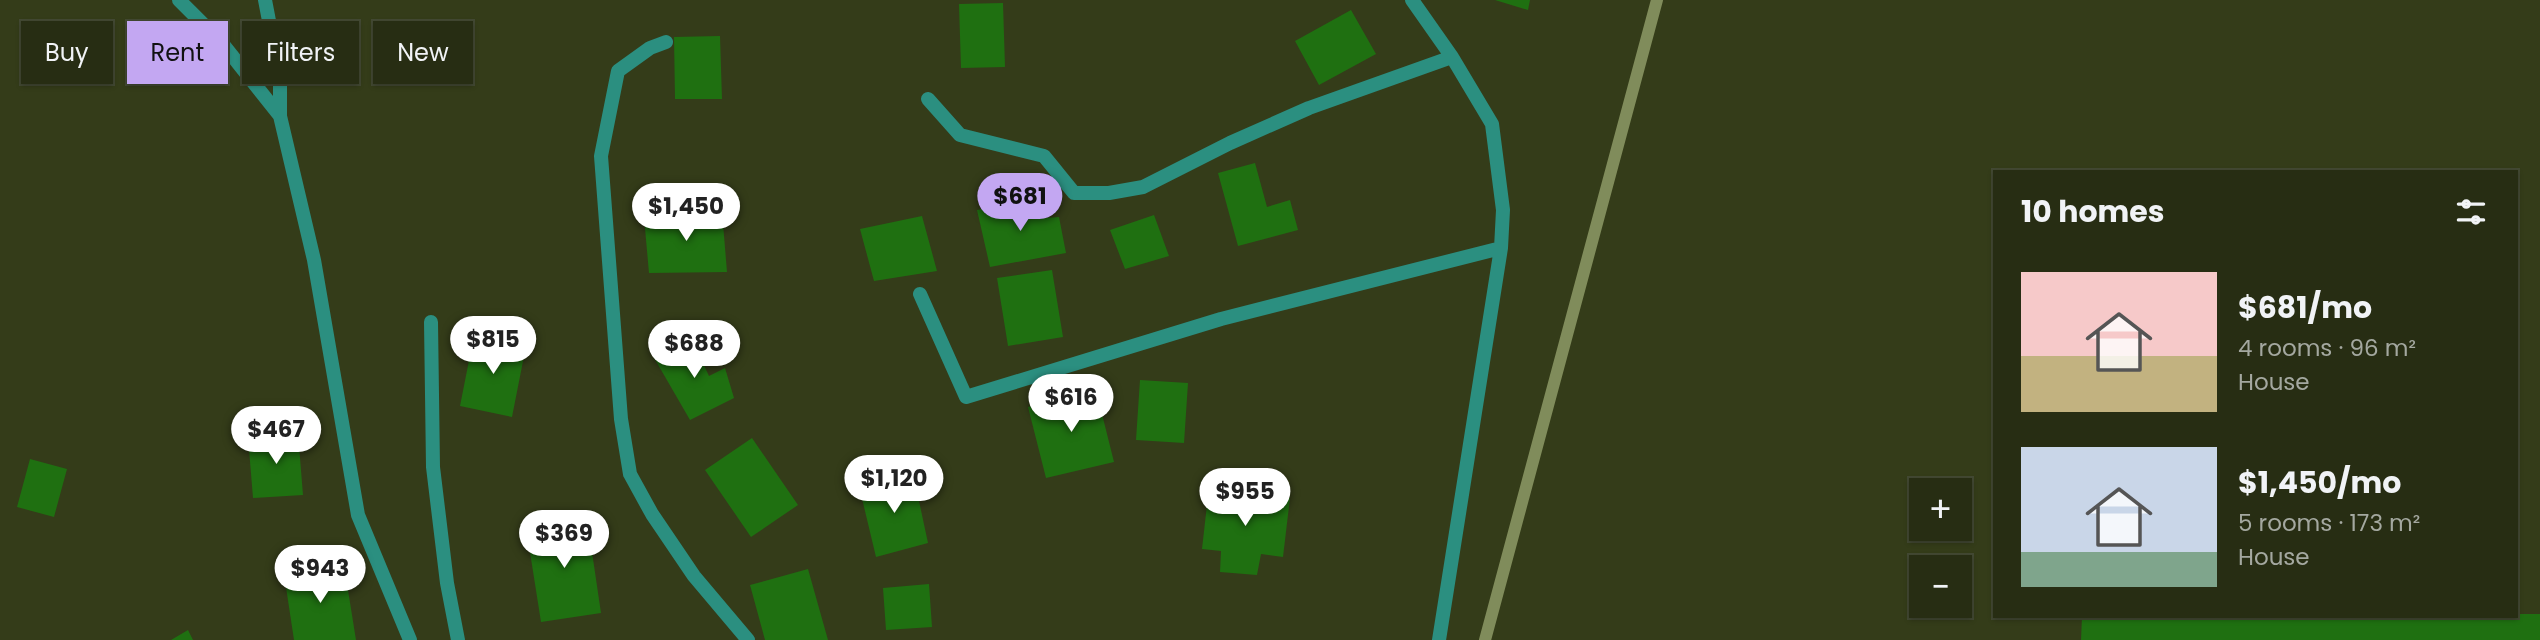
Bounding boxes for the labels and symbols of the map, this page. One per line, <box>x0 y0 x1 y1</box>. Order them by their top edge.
pin: $681 <box>979 174 1061 233</box>
pin: $1,450 <box>629 184 743 243</box>
pin: $815 <box>452 316 534 376</box>
pin: $688 <box>653 320 735 380</box>
pin: $616 <box>1030 374 1112 434</box>
pin: $467 <box>235 406 317 466</box>
pin: $1,120 <box>837 456 951 515</box>
pin: $955 <box>1204 468 1286 528</box>
pin: $369 <box>523 510 605 570</box>
pin: $943 <box>279 546 361 605</box>

